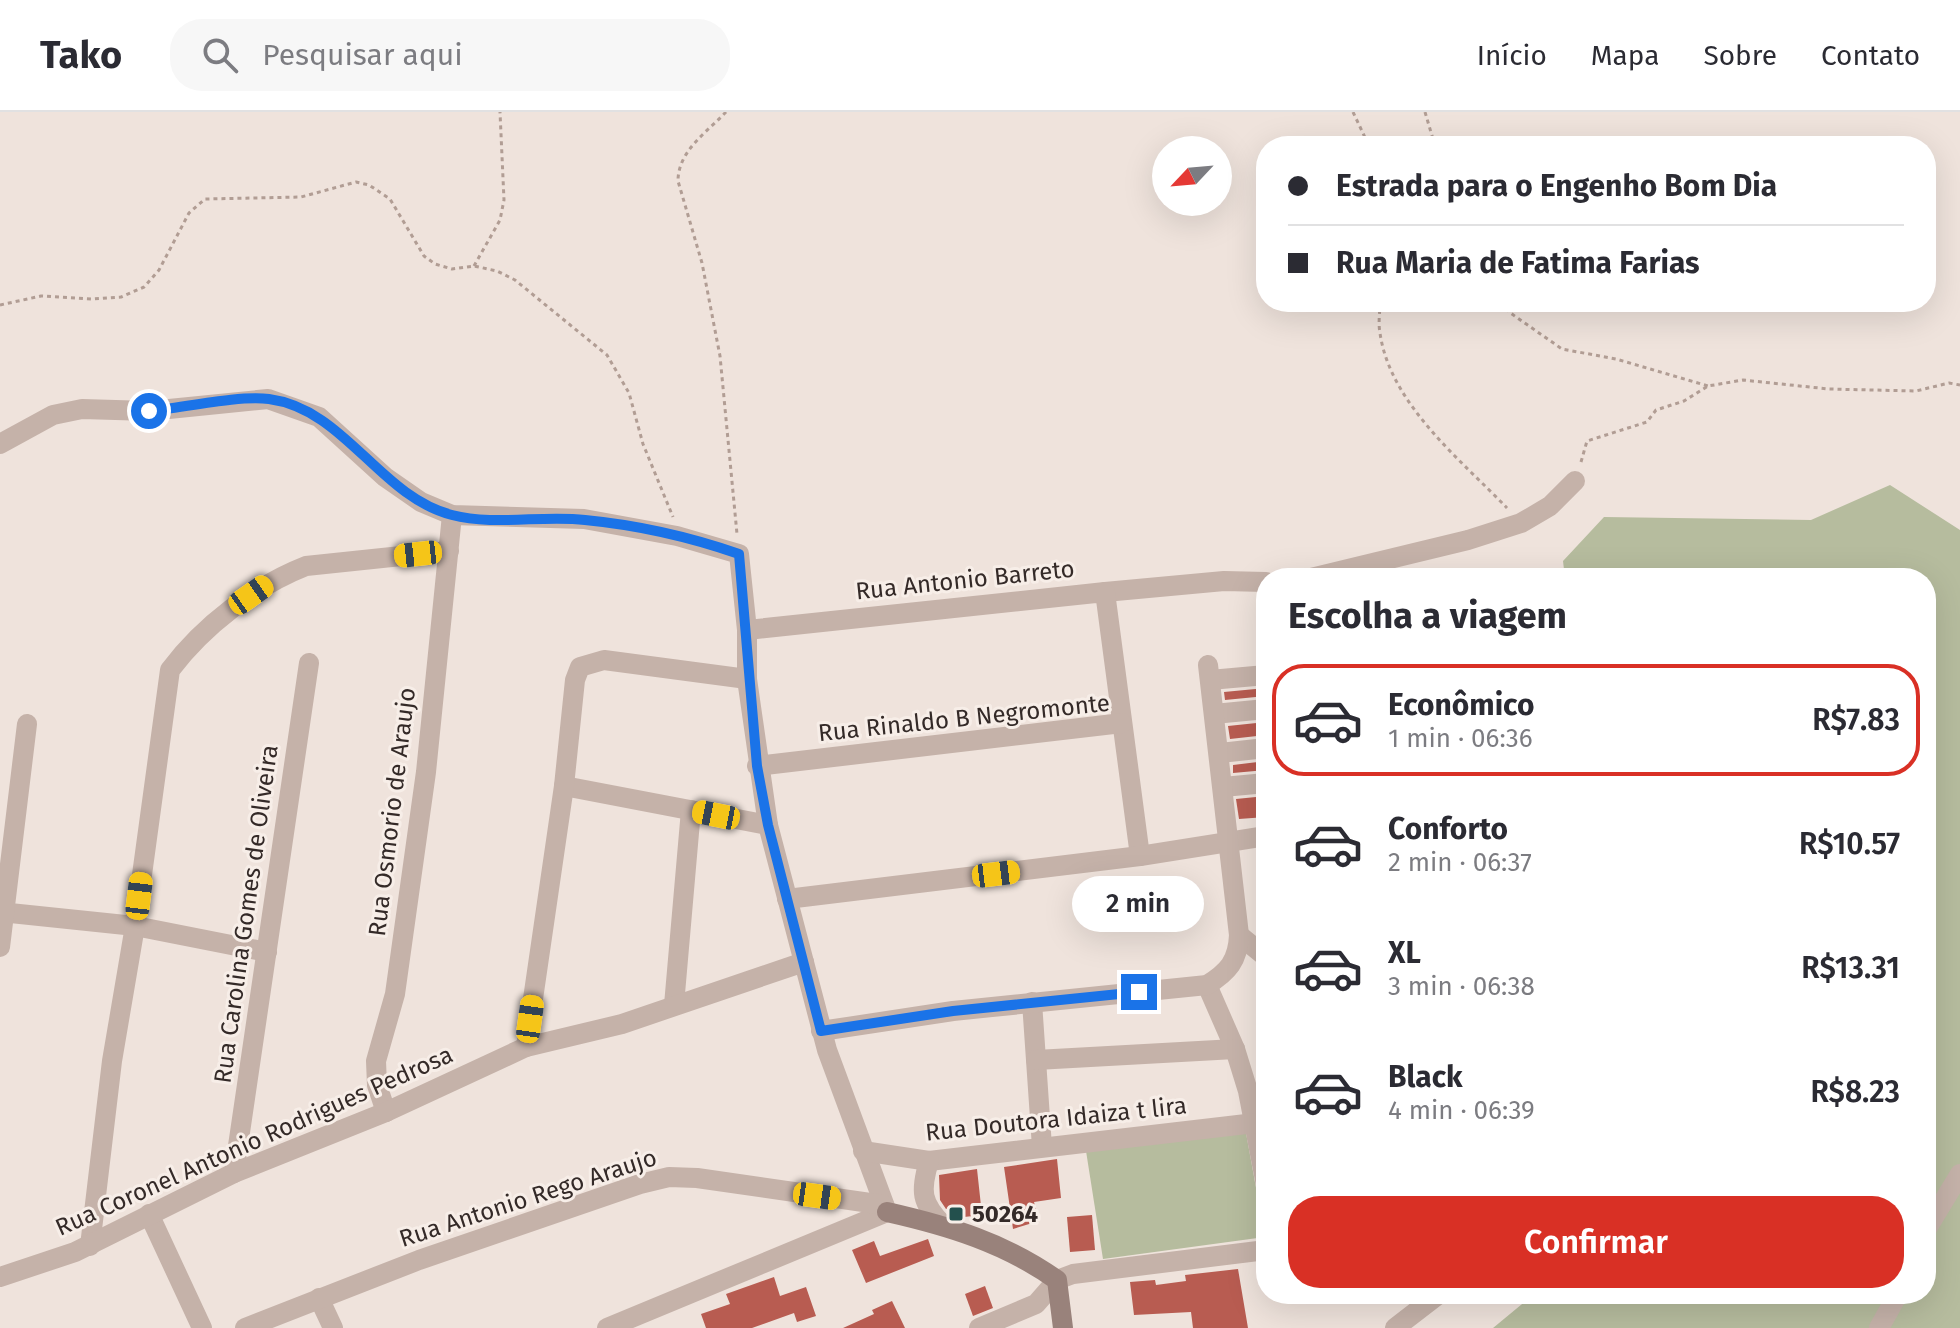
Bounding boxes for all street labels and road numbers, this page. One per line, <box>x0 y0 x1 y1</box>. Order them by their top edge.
street label: Rua Antonio Barreto <box>854 555 1076 605</box>
street label: Rua Osmorio de Araujo <box>363 686 421 938</box>
street label: Rua Rinaldo B Negromonte <box>817 689 1111 747</box>
street label: Rua Carolina Gomes de Oliveira <box>208 743 284 1085</box>
street label: Rua Coronel Antonio Rodrigues Pedrosa <box>51 1040 457 1242</box>
street label: Rua Doutora Idaiza t lira <box>924 1091 1188 1147</box>
street label: Rua Antonio Rego Araujo <box>396 1143 660 1253</box>

